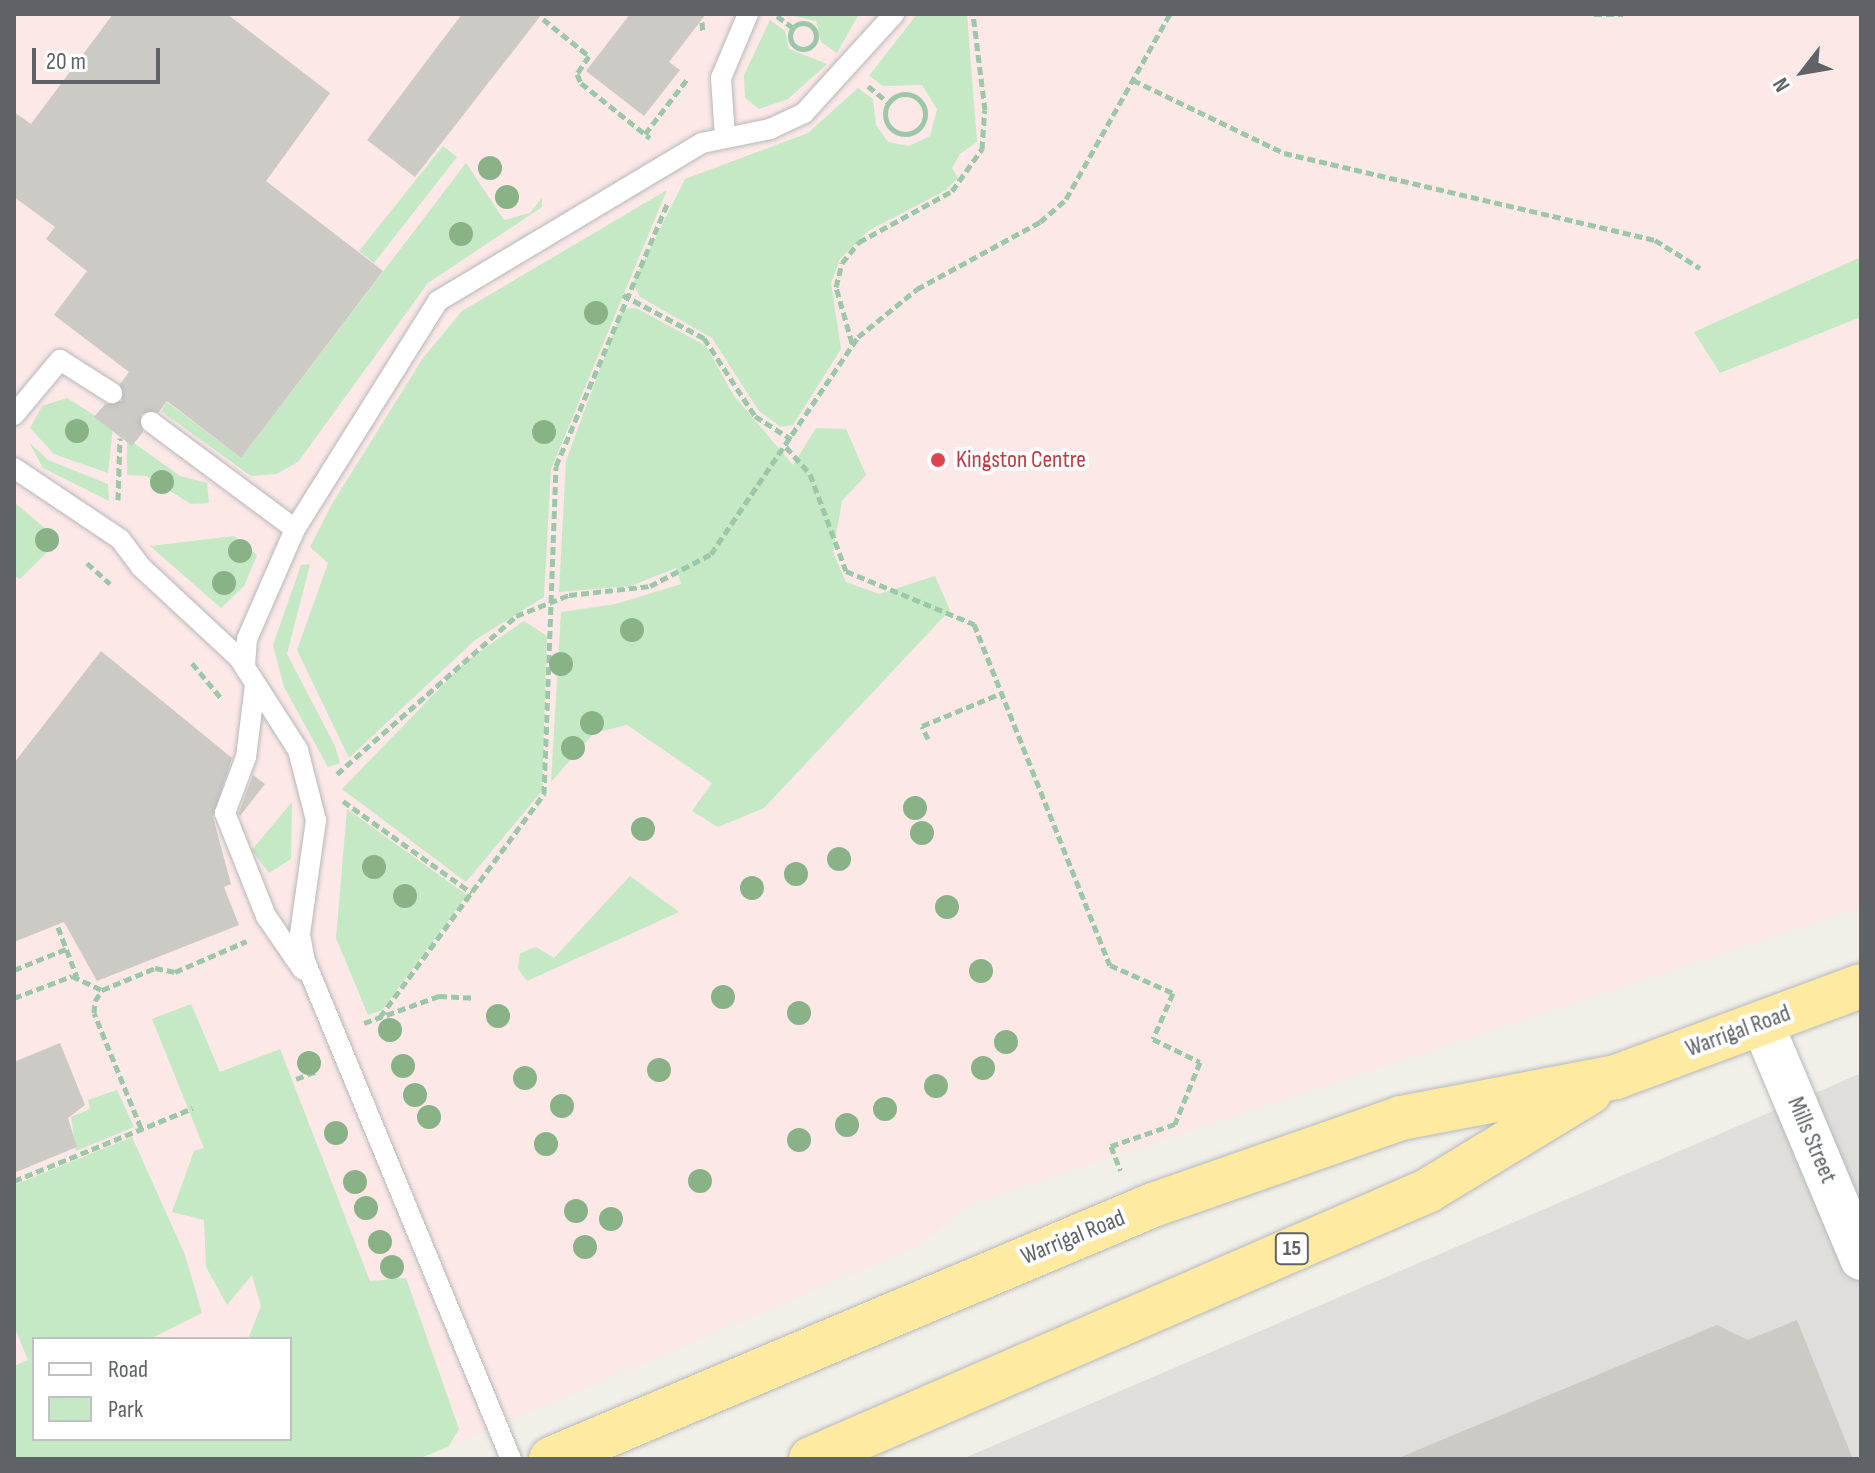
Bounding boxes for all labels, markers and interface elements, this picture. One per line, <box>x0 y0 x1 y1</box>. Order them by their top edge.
scale bar <box>36 32 164 82</box>
north arrow <box>1763 32 1843 112</box>
text: 20 m <box>46 47 86 76</box>
text: N <box>1767 73 1797 97</box>
place label: Kingston Centre <box>956 446 1086 474</box>
marker: Kingston Centre <box>927 449 949 471</box>
street label: Warrigal Road <box>1682 999 1794 1063</box>
street label: Mills Street <box>1781 1093 1843 1187</box>
street label: Warrigal Road <box>1017 1203 1129 1271</box>
road number: 15 <box>1274 1231 1310 1267</box>
legend <box>32 1337 292 1441</box>
text: Road <box>108 1355 148 1384</box>
text: Park <box>108 1395 143 1424</box>

